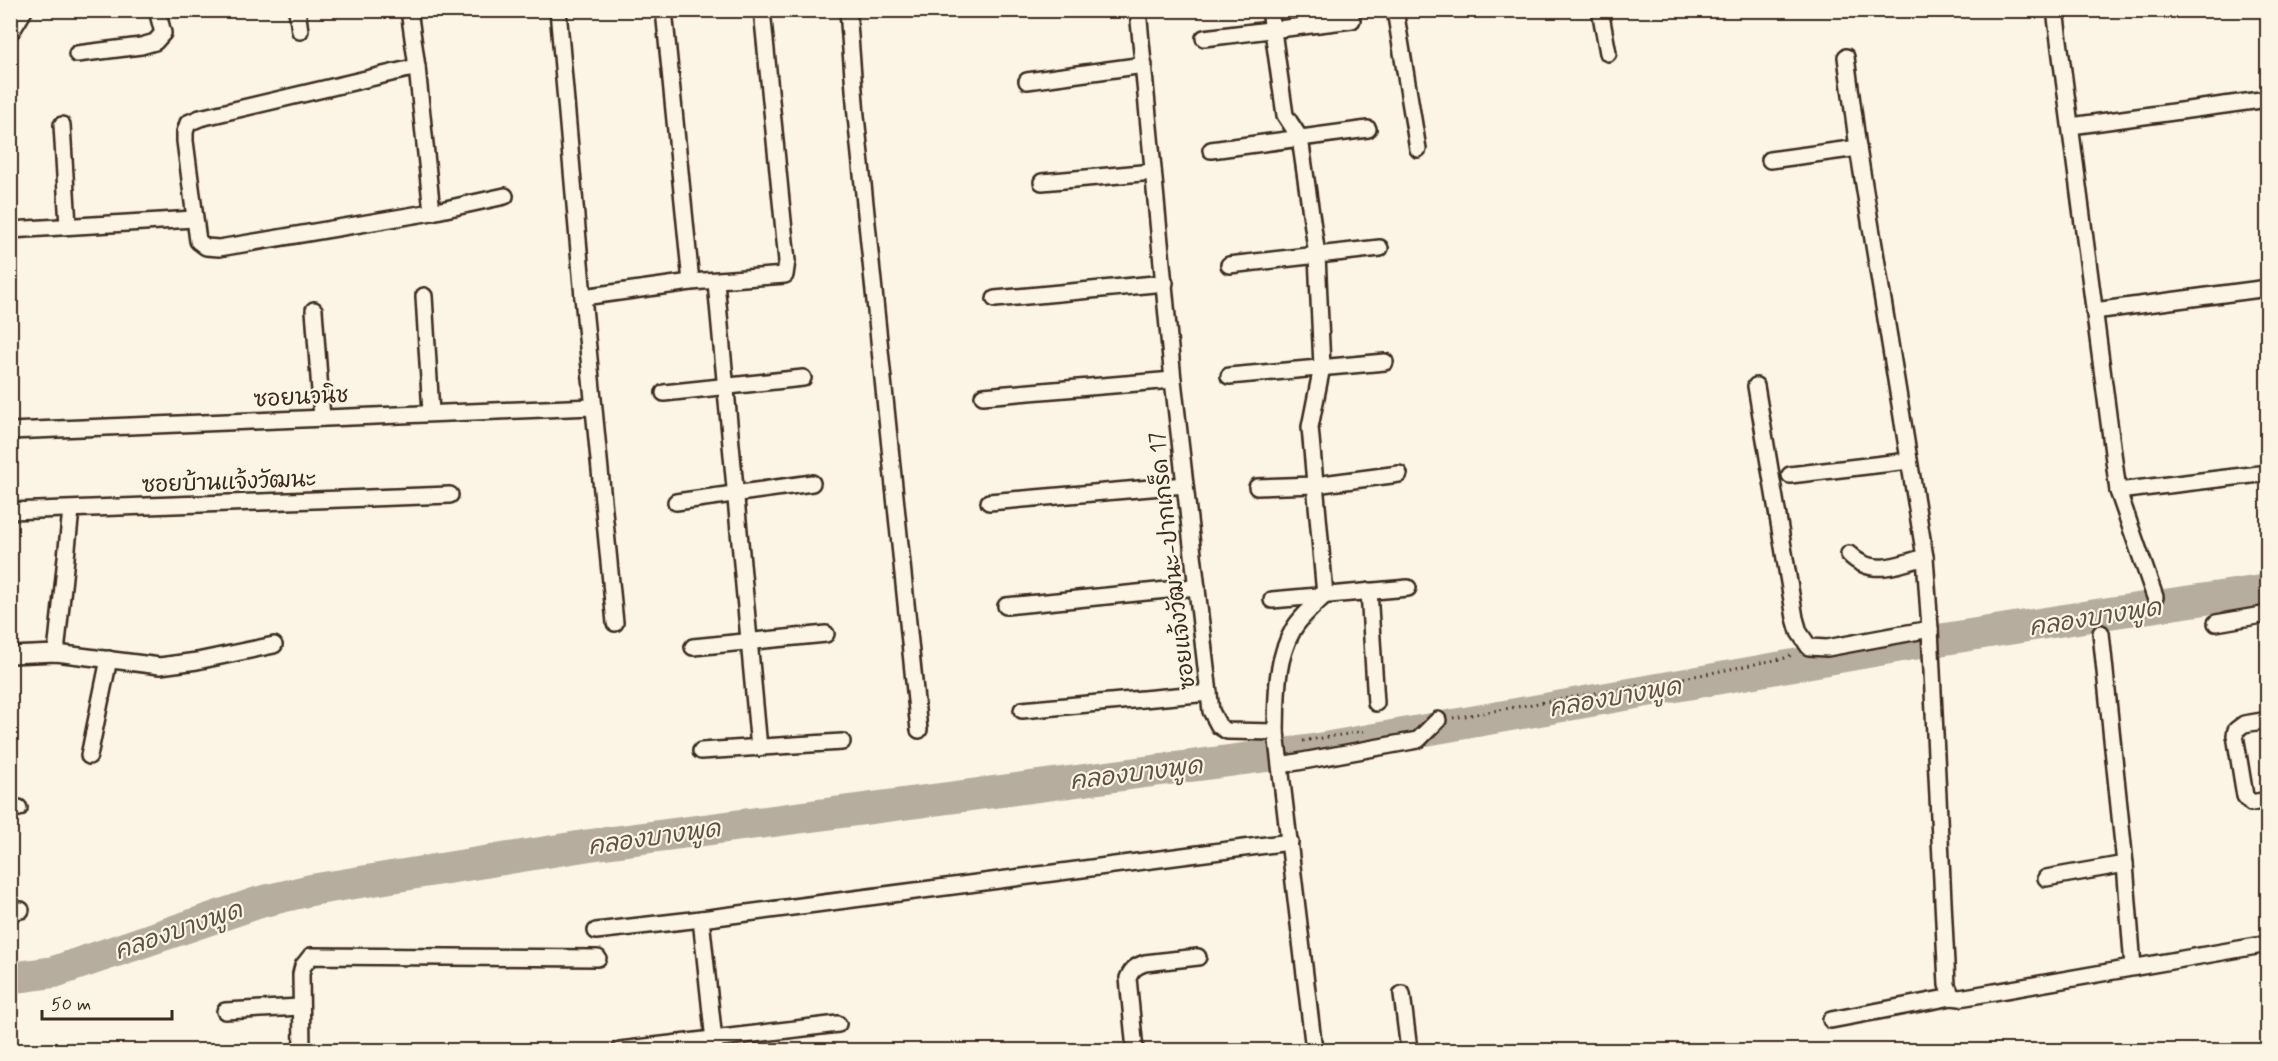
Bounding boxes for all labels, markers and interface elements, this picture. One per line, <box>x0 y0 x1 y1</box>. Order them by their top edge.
street label: ซอยนวนิช <box>253 381 349 414</box>
street label: ซอยแจ้งวัฒนะ-ปากเกร็ด 17 <box>1141 430 1203 691</box>
street label: ซอยบ้านแจ้งวัฒนะ <box>141 464 317 500</box>
water label: คลองบางพูด <box>2027 593 2165 645</box>
water label: คลองบางพูด <box>1547 671 1685 726</box>
water label: คลองบางพูด <box>1068 751 1206 799</box>
water label: คลองบางพูด <box>586 814 724 864</box>
water label: คลองบางพูด <box>111 895 248 969</box>
scale bar <box>42 983 172 1021</box>
text: 50 m <box>51 993 91 1017</box>

